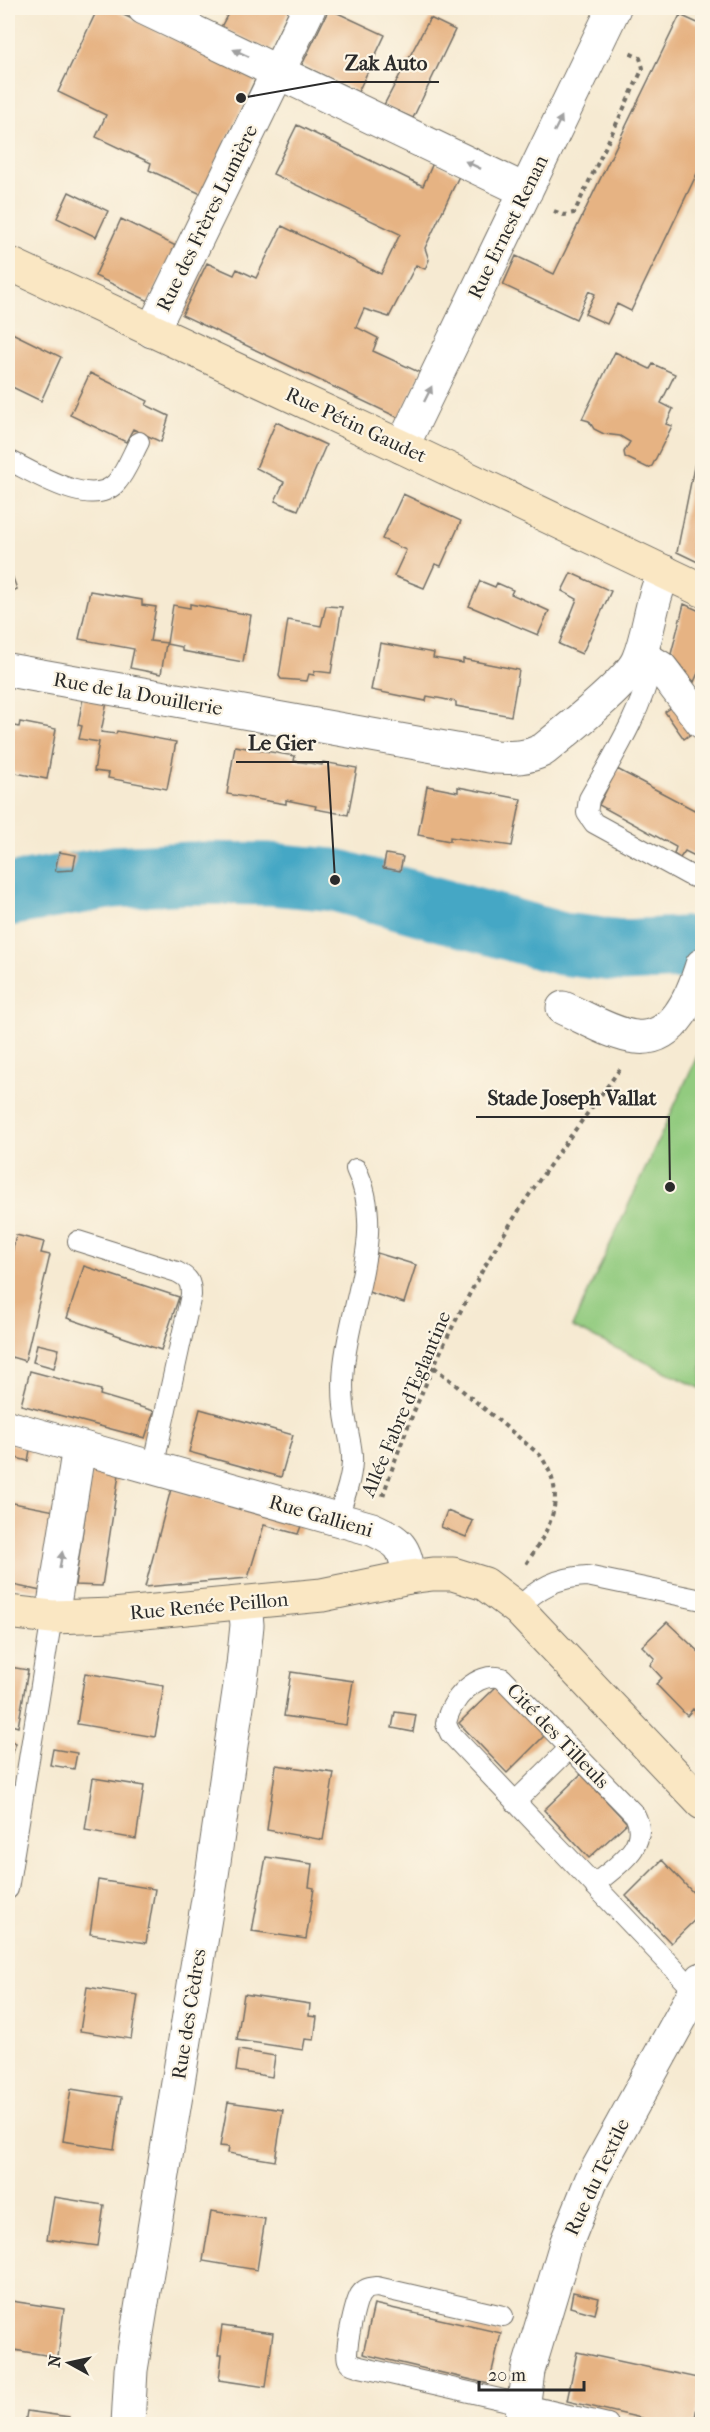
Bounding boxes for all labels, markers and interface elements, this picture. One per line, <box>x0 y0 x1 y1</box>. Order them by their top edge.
callout: Zak Auto <box>332 43 439 82</box>
one-way arrow <box>232 49 249 58</box>
text: Zak Auto <box>345 51 428 75</box>
one-way arrow <box>554 115 563 132</box>
street label: Rue des Frères Lumière <box>152 121 262 315</box>
street label: Rue Ernest Renan <box>463 151 553 303</box>
one-way arrow <box>465 161 482 170</box>
street label: Rue Pétin Gaudet <box>282 382 430 468</box>
one-way arrow <box>424 386 433 403</box>
street label: Rue de la Douillerie <box>52 668 224 720</box>
callout: Le Gier <box>236 723 328 762</box>
text: Le Gier <box>248 731 317 755</box>
callout: Stade Joseph Vallat <box>476 1078 669 1117</box>
text: Stade Joseph Vallat <box>487 1086 657 1110</box>
street label: Allée Fabre d'Eglantine <box>356 1308 456 1501</box>
street label: Rue Gallieni <box>266 1490 376 1542</box>
one-way arrow <box>57 1550 66 1569</box>
street label: Rue Renée Peillon <box>129 1588 290 1624</box>
street label: Cité des Tilleuls <box>502 1679 614 1793</box>
street label: Rue des Cèdres <box>167 1947 211 2081</box>
street label: Rue du Textile <box>560 2115 634 2239</box>
north arrow <box>39 2333 99 2393</box>
text: N <box>44 2353 65 2368</box>
scale bar <box>479 2354 584 2392</box>
text: 20 m <box>488 2365 526 2386</box>

